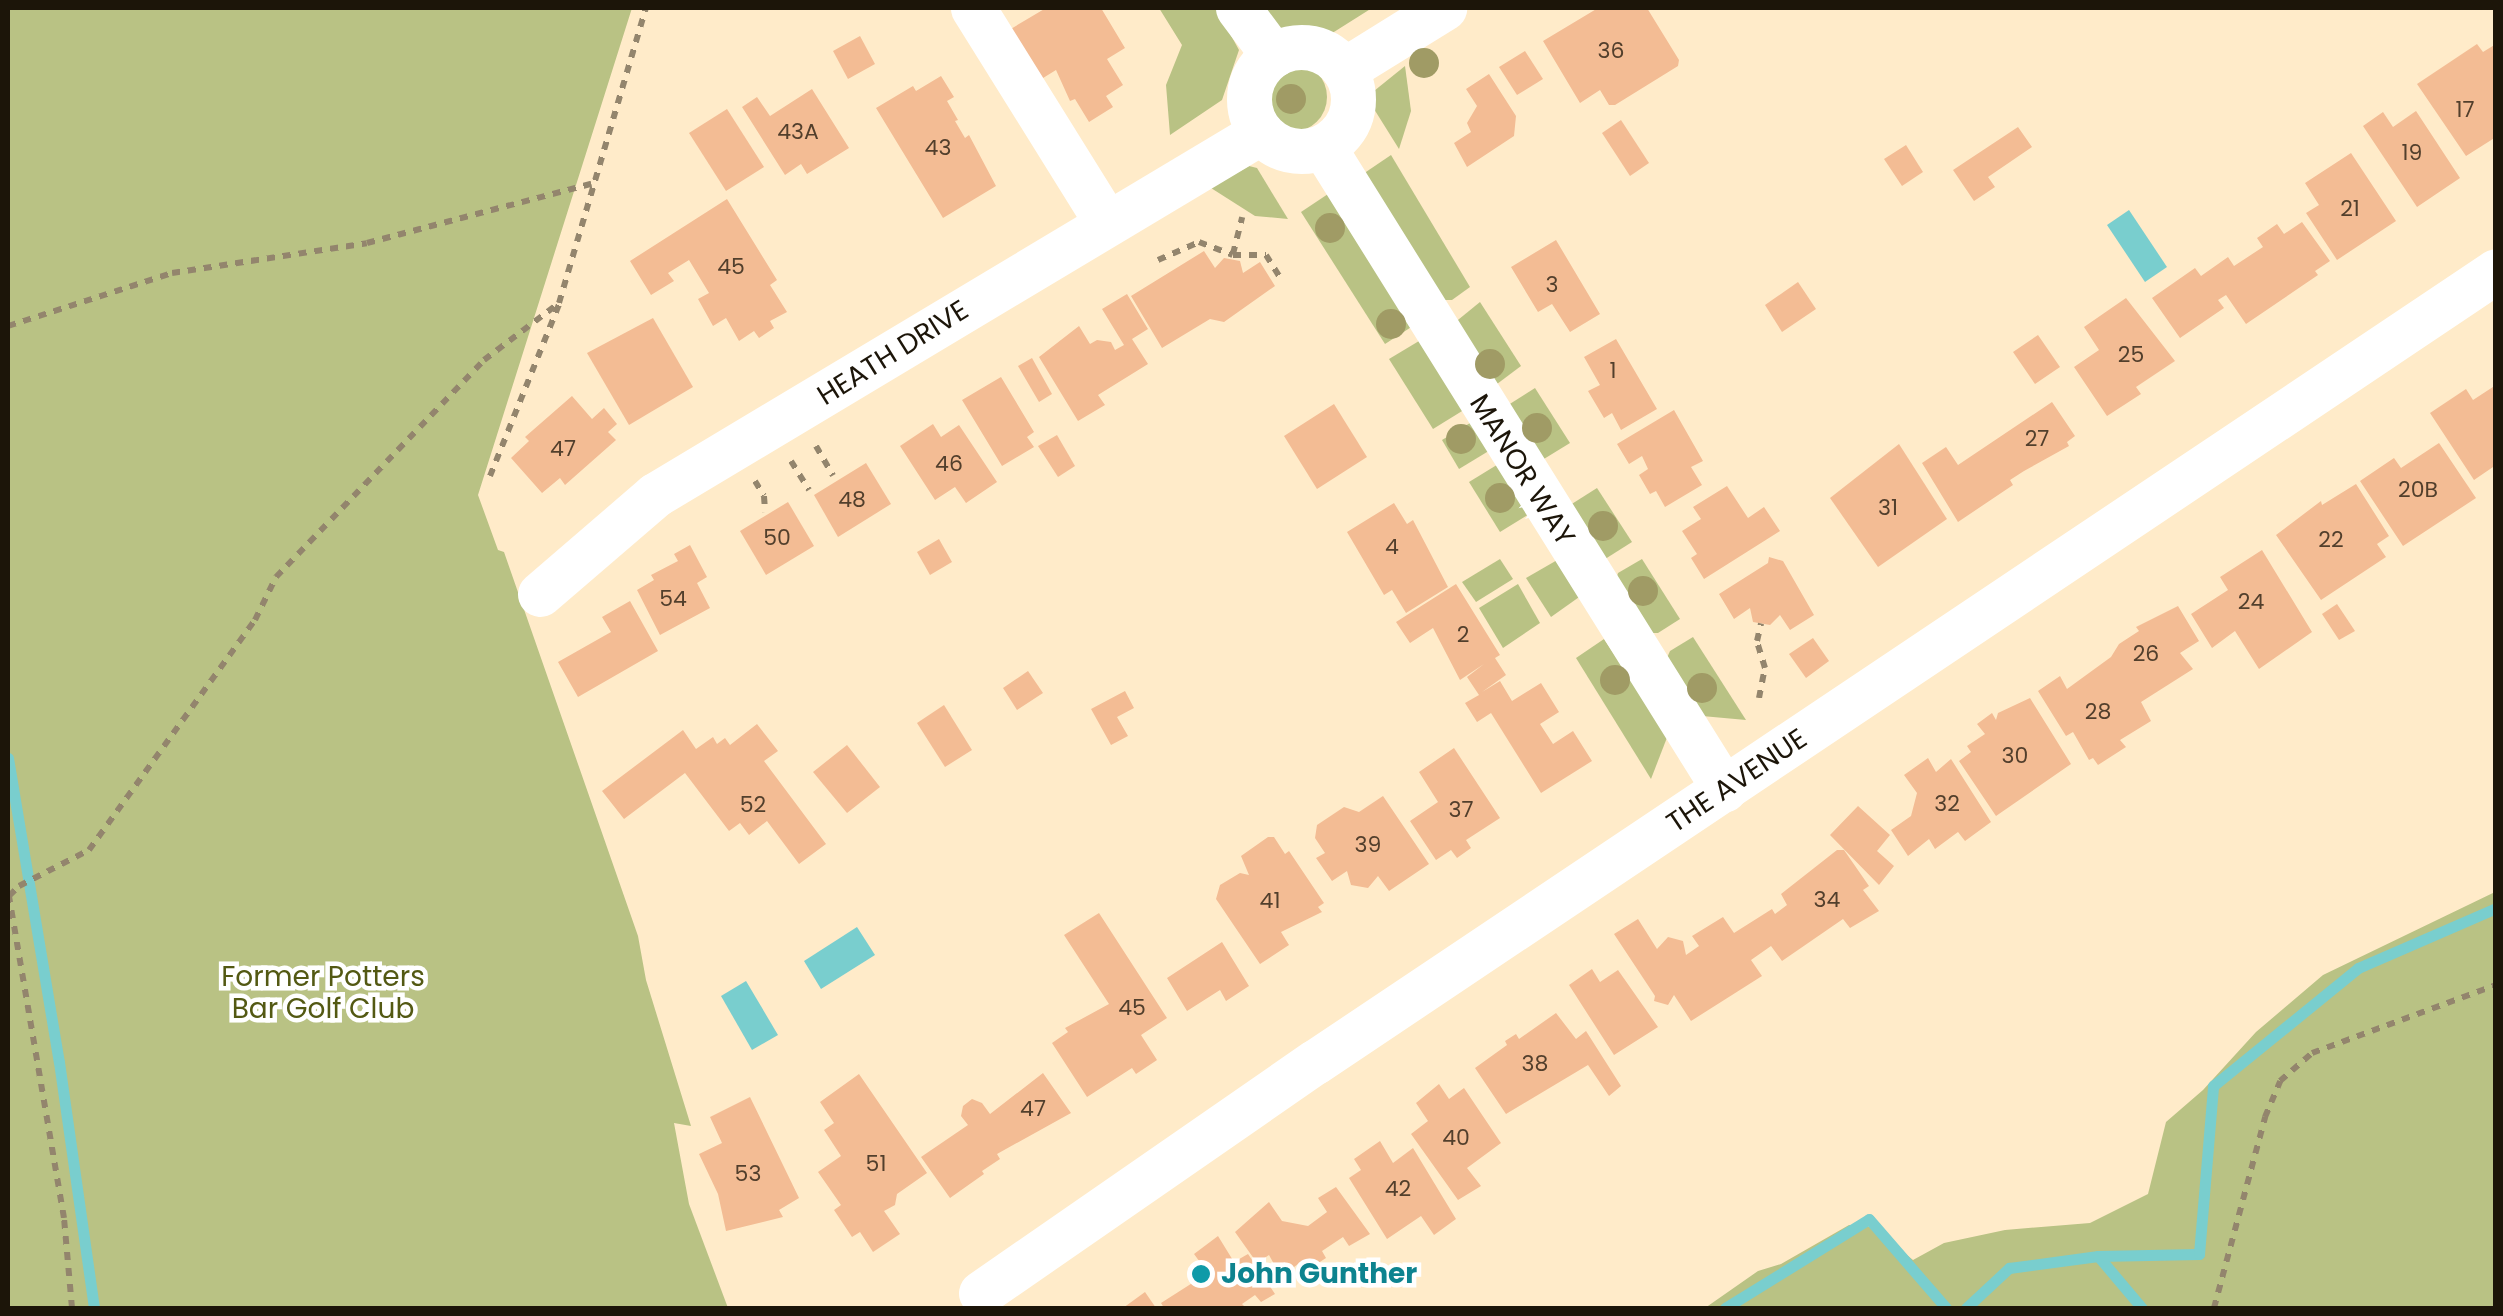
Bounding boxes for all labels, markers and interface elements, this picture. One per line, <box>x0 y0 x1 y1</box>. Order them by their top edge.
house number: 36 <box>1598 38 1624 64</box>
house number: 17 <box>2455 97 2475 123</box>
house number: 43A <box>777 119 819 145</box>
house number: 43 <box>925 135 951 161</box>
house number: 19 <box>2402 140 2422 166</box>
house number: 21 <box>2340 196 2360 222</box>
house number: 45 <box>717 254 745 280</box>
house number: 3 <box>1546 272 1558 298</box>
street label: HEATH DRIVE <box>811 293 975 413</box>
house number: 25 <box>2118 342 2144 368</box>
house number: 1 <box>1609 358 1617 384</box>
street label: MANOR WAY <box>1462 388 1582 552</box>
house number: 27 <box>2025 426 2049 452</box>
house number: 47 <box>550 436 576 462</box>
house number: 46 <box>935 451 963 477</box>
house number: 20B <box>2398 477 2438 503</box>
house number: 48 <box>838 487 866 513</box>
house number: 31 <box>1878 495 1898 521</box>
house number: 50 <box>763 525 791 551</box>
house number: 22 <box>2318 527 2344 553</box>
house number: 4 <box>1385 534 1399 560</box>
house number: 54 <box>659 586 687 612</box>
house number: 24 <box>2238 589 2264 615</box>
house number: 2 <box>1457 622 1469 648</box>
house number: 26 <box>2133 641 2159 667</box>
house number: 28 <box>2085 699 2111 725</box>
street label: THE AVENUE <box>1661 722 1813 840</box>
house number: 30 <box>2002 743 2028 769</box>
house number: 32 <box>1934 791 1960 817</box>
house number: 52 <box>740 792 766 818</box>
house number: 37 <box>1449 797 1473 823</box>
house number: 39 <box>1355 832 1381 858</box>
house number: 34 <box>1814 887 1840 913</box>
house number: 41 <box>1260 888 1280 914</box>
park label: Former Potters Bar Golf Club <box>221 960 425 1026</box>
house number: 45 <box>1118 995 1146 1021</box>
house number: 38 <box>1522 1051 1548 1077</box>
house number: 47 <box>1020 1096 1046 1122</box>
house number: 40 <box>1442 1125 1470 1151</box>
house number: 51 <box>866 1151 886 1177</box>
house number: 53 <box>735 1161 761 1187</box>
house number: 42 <box>1385 1176 1411 1202</box>
place label: John Gunther <box>1221 1257 1417 1291</box>
marker: John Gunther <box>1190 1263 1212 1285</box>

